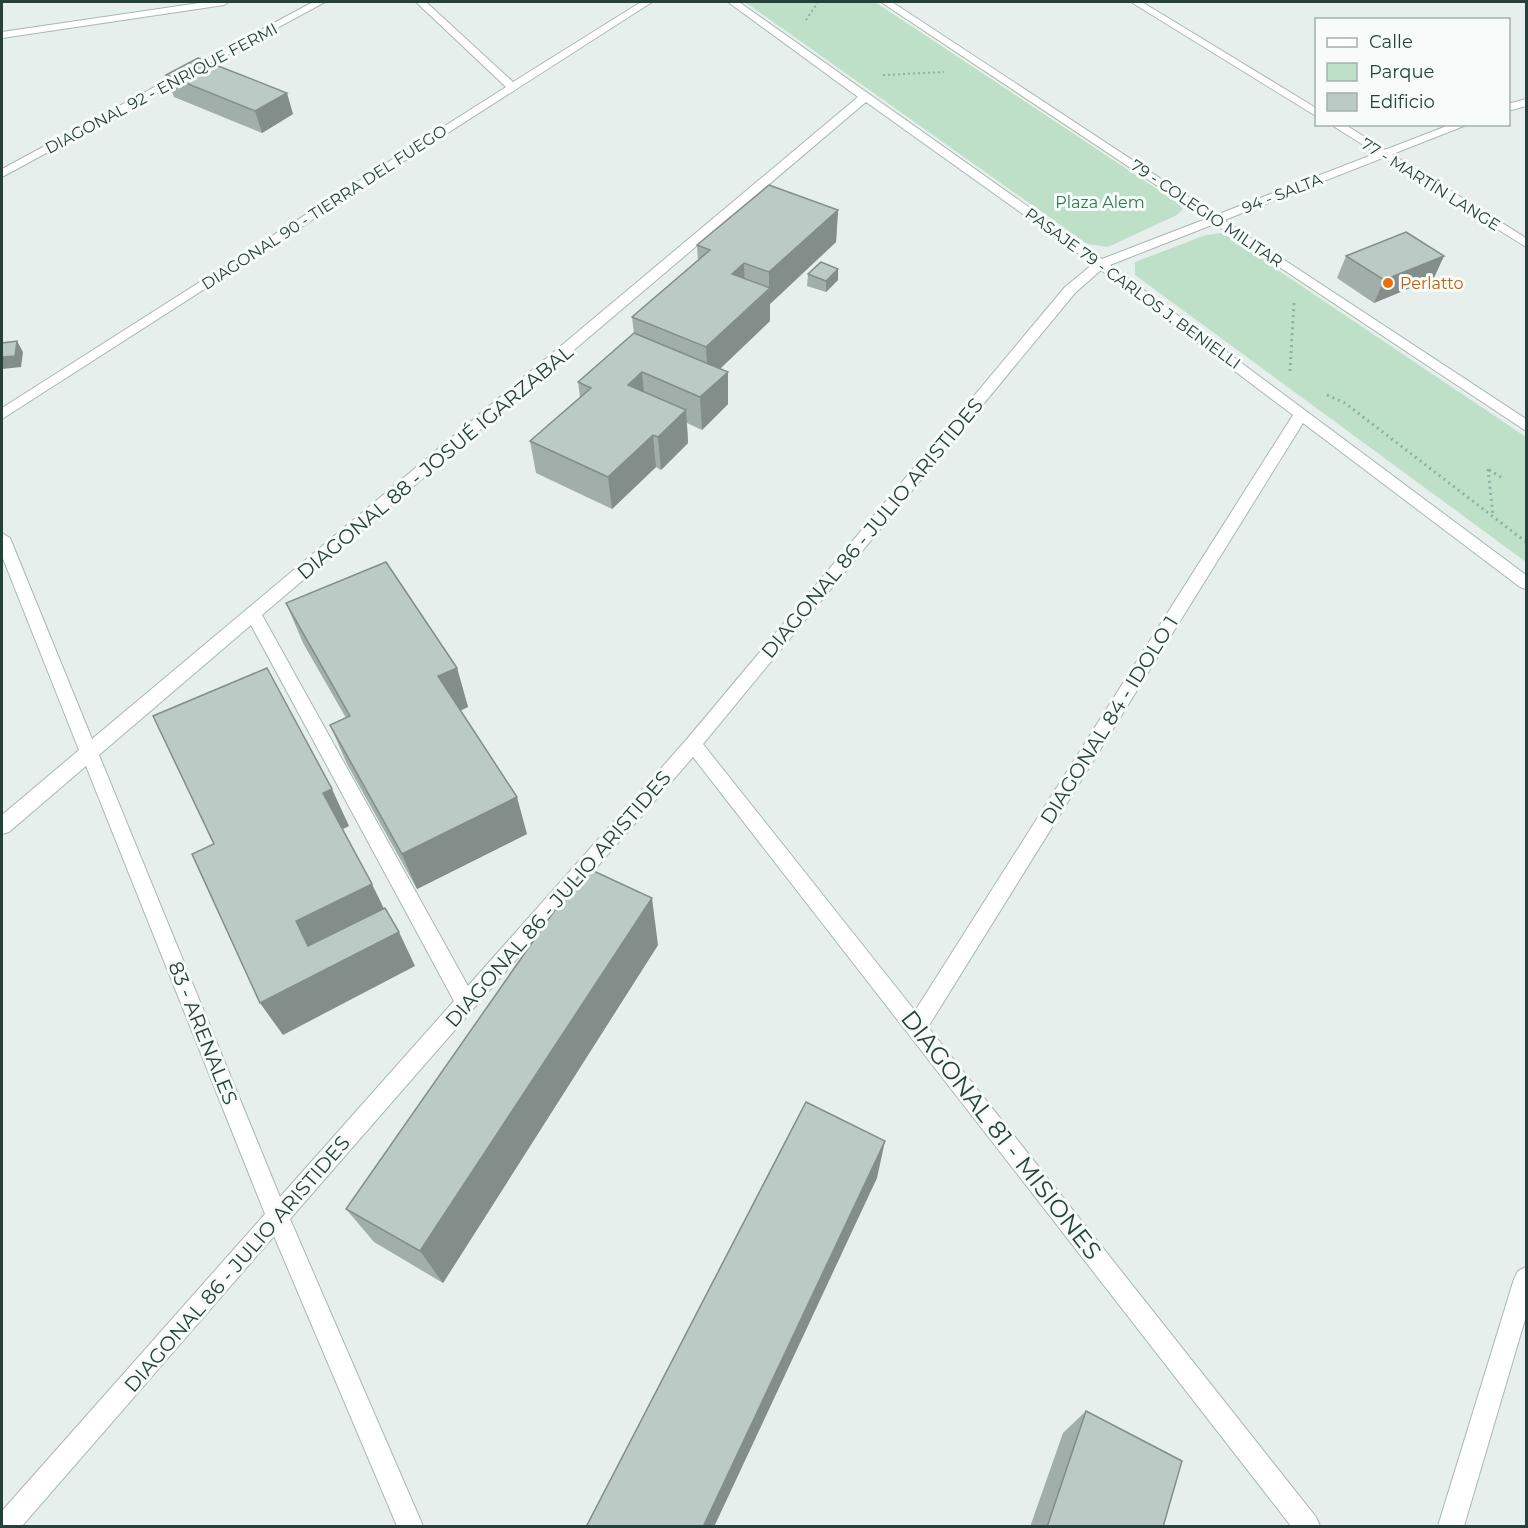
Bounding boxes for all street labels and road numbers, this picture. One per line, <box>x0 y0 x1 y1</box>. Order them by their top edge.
street label: DIAGONAL 92 - ENRIQUE FERMI <box>42 19 281 158</box>
street label: DIAGONAL 90 - TIERRA DEL FUEGO <box>198 121 450 294</box>
street label: 77 - MARTÍN LANGE <box>1358 134 1503 235</box>
street label: 79 - COLEGIO MILITAR <box>1127 156 1286 271</box>
street label: 94 - SALTA <box>1239 169 1325 217</box>
street label: PASAJE 79 - CARLOS J. BENIELLI <box>1021 204 1244 373</box>
street label: DIAGONAL 88 - JOSUÉ IGARZABAL <box>292 339 578 584</box>
street label: DIAGONAL 86 - JULIO ARISTIDES <box>756 393 988 663</box>
street label: DIAGONAL 84 - IDOLO 1 <box>1035 612 1183 828</box>
street label: DIAGONAL 86 - JULIO ARISTIDES <box>440 766 676 1032</box>
street label: 83 - ARENALES <box>163 958 243 1108</box>
street label: DIAGONAL 81 - MISIONES <box>895 1004 1108 1265</box>
street label: DIAGONAL 86 - JULIO ARISTIDES <box>119 1131 355 1397</box>

